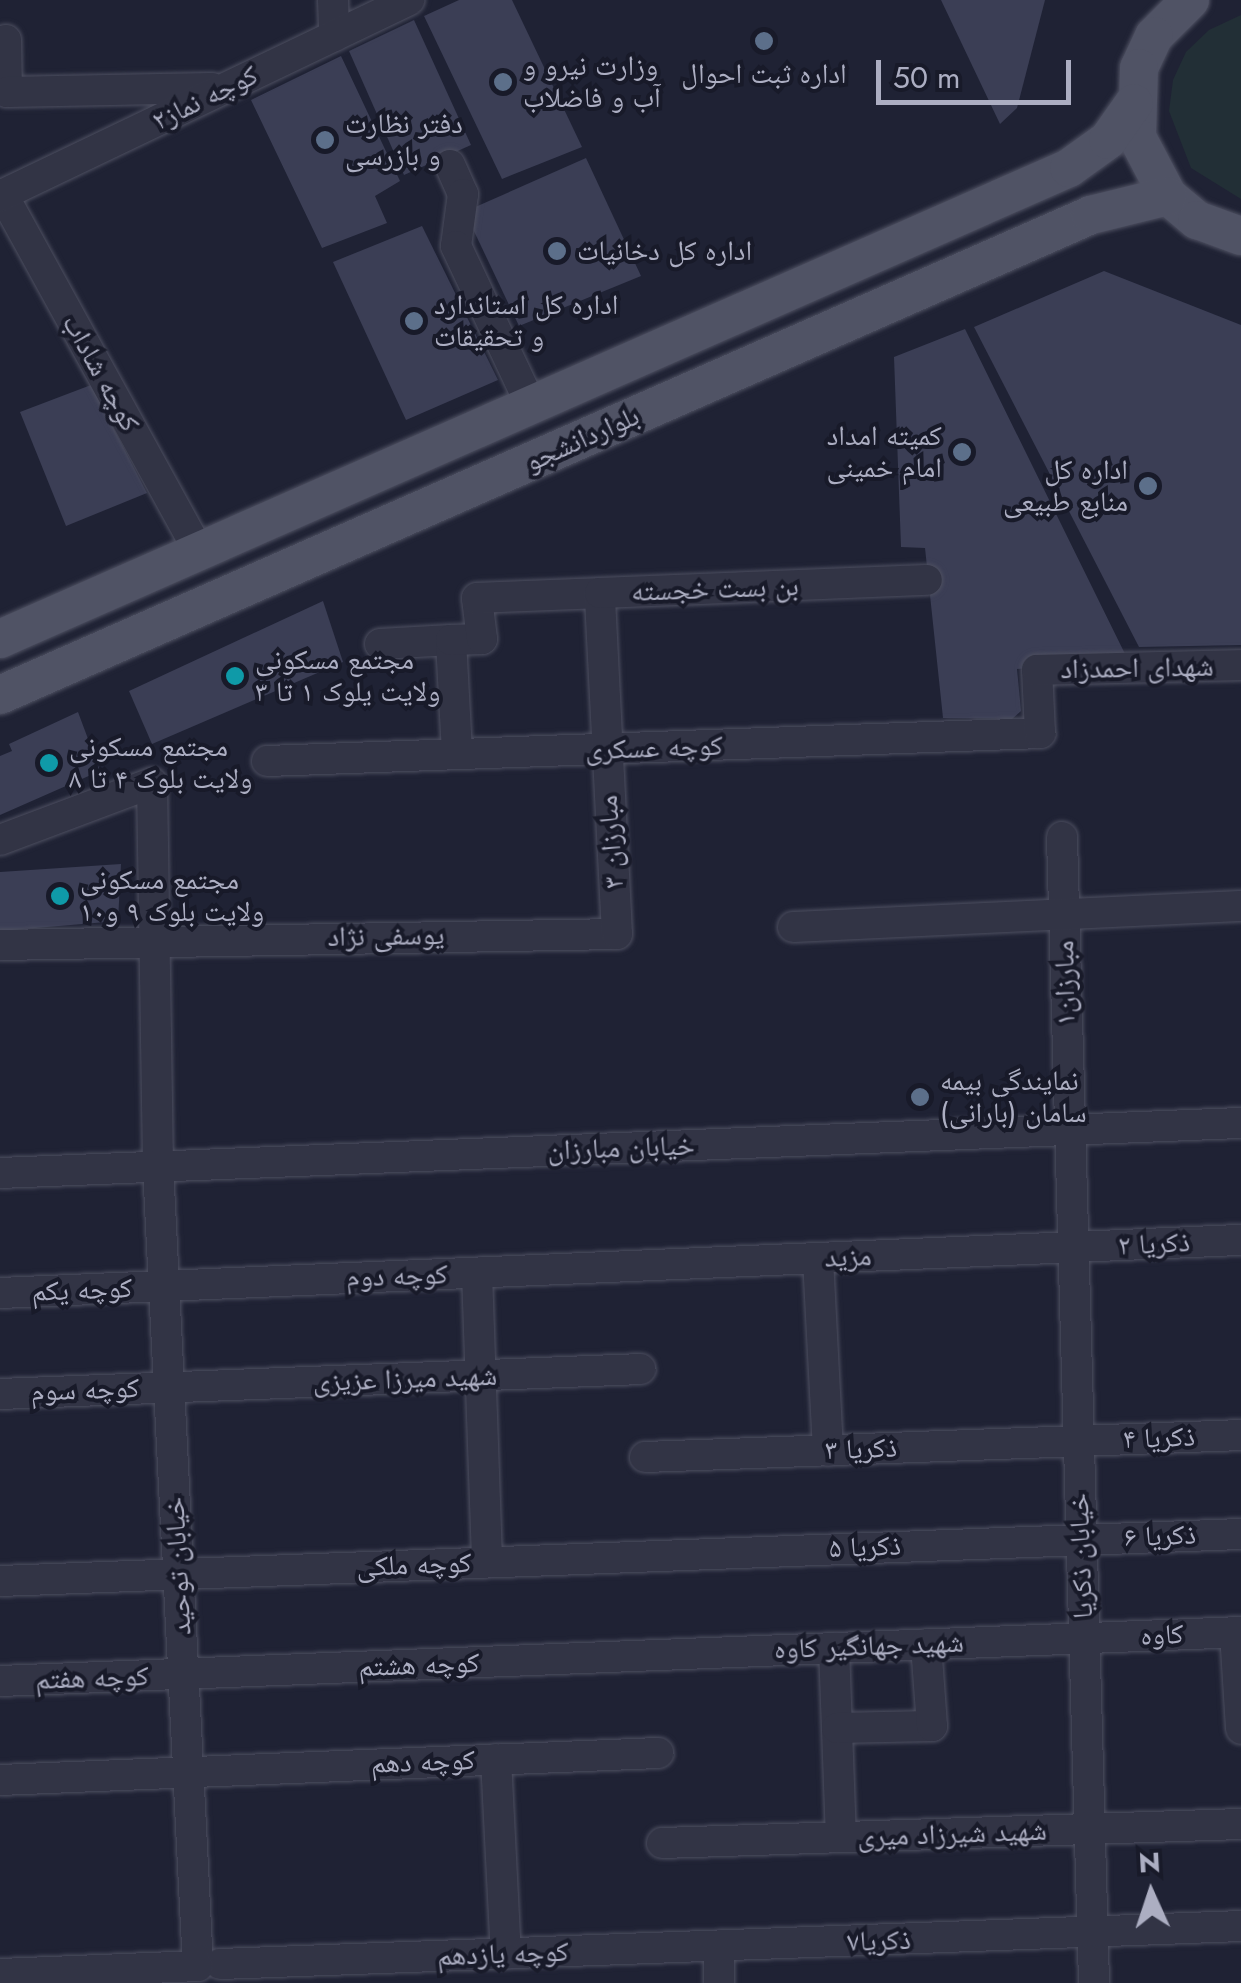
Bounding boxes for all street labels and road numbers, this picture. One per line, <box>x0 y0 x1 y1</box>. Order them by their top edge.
street label: کوچه نماز۲ <box>147 58 263 138</box>
street label: کوچه شاداب <box>55 308 147 438</box>
street label: بلواردانشجو <box>520 399 644 479</box>
street label: بن بست خجسته <box>631 569 799 609</box>
street label: شهدای احمدزاد <box>1060 650 1214 686</box>
street label: کوچه عسکری <box>585 729 723 767</box>
street label: مبارزان ۳ <box>591 794 631 890</box>
street label: یوسفی نژاد <box>327 918 445 954</box>
street label: مبارزان۱ <box>1047 940 1083 1026</box>
street label: خیابان مبارزان <box>547 1129 695 1167</box>
street label: ذکریا ۲ <box>1117 1225 1191 1263</box>
street label: مزید <box>824 1239 872 1275</box>
street label: کوچه دوم <box>345 1257 449 1295</box>
street label: کوچه یکم <box>31 1271 133 1309</box>
street label: شهید میرزا عزیزی <box>312 1359 498 1399</box>
street label: کوچه سوم <box>30 1371 140 1409</box>
street label: ذکریا ۴ <box>1122 1420 1196 1456</box>
street label: ذکریا ۳ <box>824 1431 898 1467</box>
street label: خیابان ذکریا <box>1062 1493 1100 1619</box>
street label: خیابان توحید <box>158 1496 198 1636</box>
street label: ذکریا ۶ <box>1123 1518 1197 1554</box>
street label: ذکریا ۵ <box>828 1529 902 1565</box>
street label: کوچه ملکی <box>356 1546 472 1584</box>
street label: کاوه <box>1140 1617 1184 1653</box>
street label: شهید جهانگیر کاوه <box>773 1626 965 1666</box>
street label: کوچه هشتم <box>358 1646 480 1684</box>
street label: کوچه هفتم <box>35 1659 149 1697</box>
street label: کوچه دهم <box>370 1743 476 1781</box>
street label: شهید شیرزاد میری <box>857 1814 1047 1854</box>
street label: ذکریا۷ <box>847 1923 911 1959</box>
street label: کوچه یازدهم <box>437 1935 569 1973</box>

